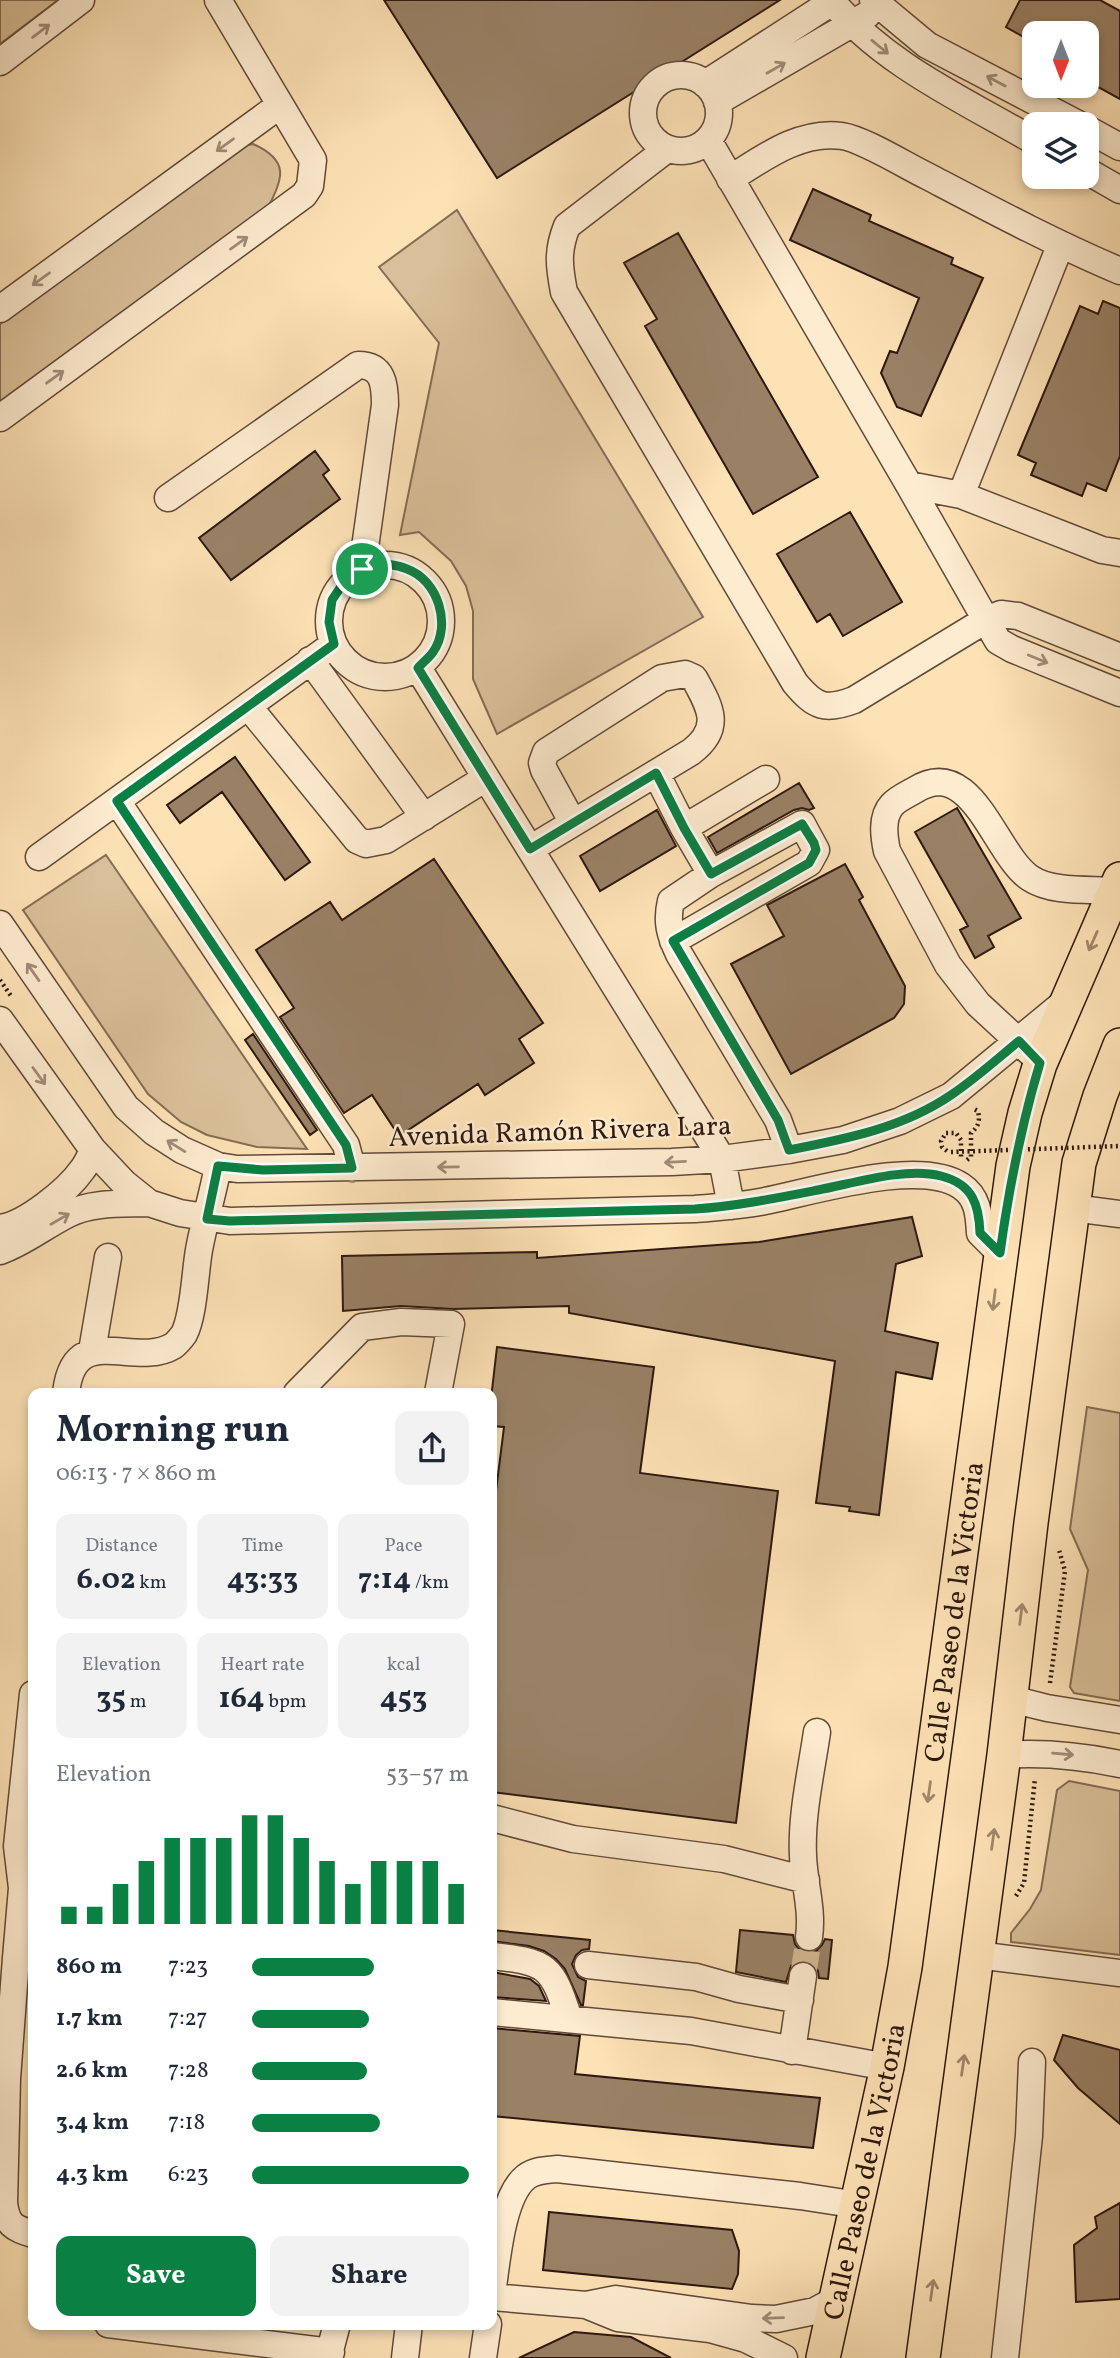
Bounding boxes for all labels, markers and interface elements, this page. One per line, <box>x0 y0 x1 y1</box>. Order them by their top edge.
north arrow <box>1022 21 1099 98</box>
map controls <box>1022 21 1099 189</box>
one-way arrow <box>31 24 50 39</box>
one-way arrow <box>871 39 889 55</box>
one-way arrow <box>766 61 786 75</box>
one-way arrow <box>986 74 1006 88</box>
button: layers <box>1022 112 1099 189</box>
one-way arrow <box>215 137 234 152</box>
one-way arrow <box>229 236 248 251</box>
one-way arrow <box>32 272 51 286</box>
one-way arrow <box>45 370 64 385</box>
pin <box>332 539 392 599</box>
icon: arrive <box>343 550 381 588</box>
one-way arrow <box>1027 654 1048 667</box>
one-way arrow <box>1086 930 1099 952</box>
one-way arrow <box>26 963 40 982</box>
one-way arrow <box>32 1066 46 1085</box>
street label: Avenida Ramón Rivera Lara <box>388 1107 732 1158</box>
one-way arrow <box>167 1139 187 1153</box>
one-way arrow <box>664 1155 687 1168</box>
one-way arrow <box>437 1160 460 1173</box>
one-way arrow <box>50 1212 70 1226</box>
one-way arrow <box>987 1288 1000 1311</box>
text: Morning run <box>56 1405 290 1458</box>
button: share <box>395 1411 469 1485</box>
text: 06:13 · 7 × 860 m <box>56 1458 217 1490</box>
street label: Calle Paseo de la Victoria <box>916 1459 995 1765</box>
text: Distance <box>85 1533 158 1559</box>
text: Time <box>242 1533 283 1559</box>
text: Pace <box>384 1533 423 1559</box>
text: 6.02 <box>76 1559 136 1601</box>
text: 43:33 <box>227 1559 298 1601</box>
text: 7:14 <box>358 1559 411 1601</box>
text: km <box>136 1570 167 1596</box>
text: /km <box>411 1570 449 1596</box>
one-way arrow <box>1015 1603 1028 1625</box>
text: Elevation <box>82 1652 161 1678</box>
text: Heart rate <box>221 1652 304 1678</box>
text: kcal <box>387 1652 420 1678</box>
text: 35 <box>96 1678 126 1720</box>
text: 164 <box>218 1678 265 1720</box>
text: 453 <box>380 1678 427 1720</box>
text: m <box>126 1689 147 1715</box>
text: bpm <box>265 1689 307 1715</box>
one-way arrow <box>1051 1748 1073 1761</box>
text: Elevation <box>56 1759 152 1791</box>
text: 53–57 m <box>386 1759 469 1791</box>
one-way arrow <box>922 1781 935 1803</box>
one-way arrow <box>987 1829 1000 1851</box>
text: 860 m <box>56 1951 122 1983</box>
text: 7:23 <box>168 1951 208 1983</box>
text: 1.7 km <box>56 2003 123 2035</box>
text: 7:27 <box>168 2003 208 2035</box>
street label: Calle Paseo de la Victoria <box>815 2020 917 2324</box>
one-way arrow <box>956 2054 969 2077</box>
text: 2.6 km <box>56 2055 128 2087</box>
text: 7:28 <box>168 2055 209 2087</box>
text: 3.4 km <box>56 2107 129 2139</box>
text: 7:18 <box>168 2107 205 2139</box>
text: 4.3 km <box>56 2159 129 2191</box>
text: 6:23 <box>168 2159 209 2191</box>
button: Save <box>56 2236 256 2316</box>
button: Share <box>270 2236 469 2316</box>
one-way arrow <box>926 2279 939 2302</box>
one-way arrow <box>761 2312 784 2325</box>

